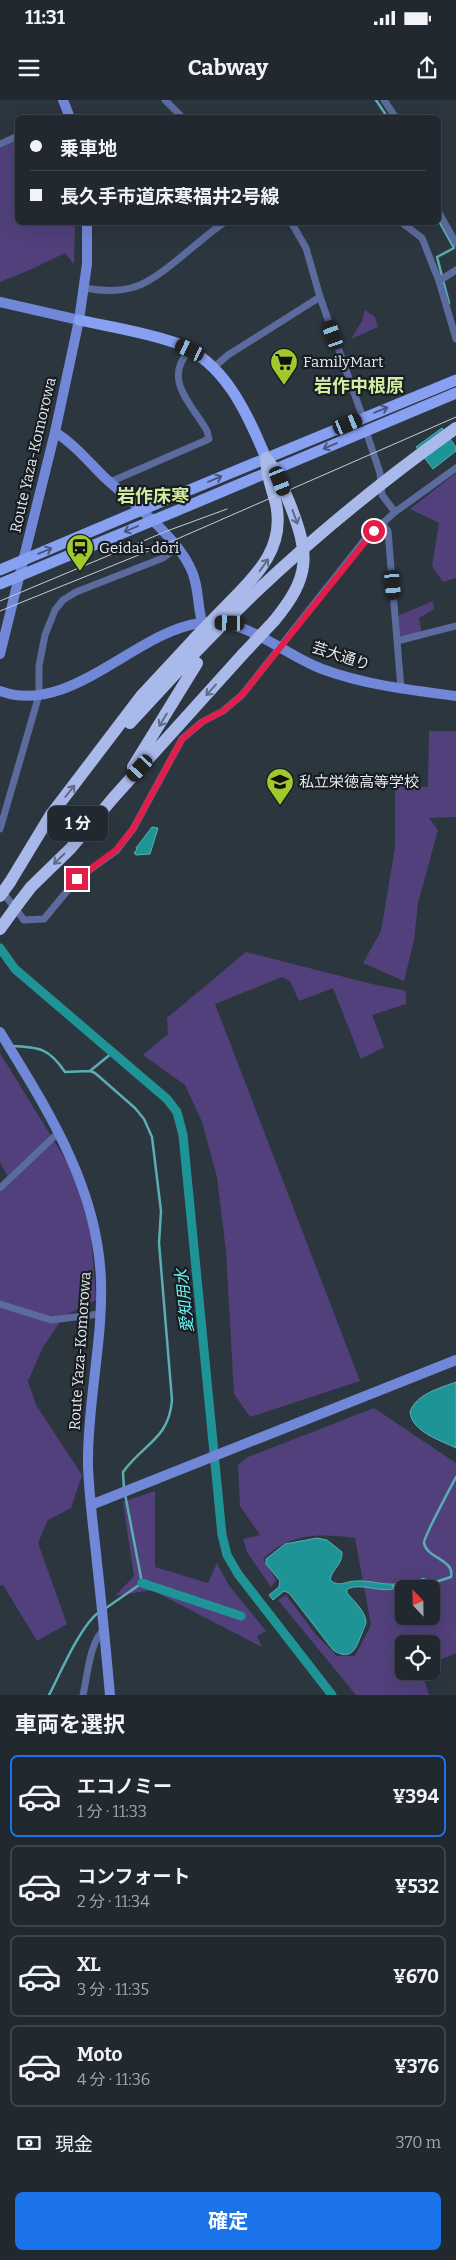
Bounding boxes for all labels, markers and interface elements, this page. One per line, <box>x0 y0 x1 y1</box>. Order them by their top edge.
text: 11:31 <box>25 6 65 29</box>
icon: menu <box>15 54 43 82</box>
text: Cabway <box>188 54 268 81</box>
icon: share <box>413 54 441 82</box>
text: 乗車地 <box>60 137 117 160</box>
text: 長久手市道床寒福井2号線 <box>60 185 280 208</box>
car <box>321 318 344 352</box>
car <box>173 337 206 363</box>
supermarket icon: FamilyMart <box>269 347 299 386</box>
place label: FamilyMart <box>303 353 384 371</box>
district label: 岩作中根原 <box>314 375 404 397</box>
street label: Route Yaza-Komorowa <box>6 376 60 534</box>
one-way arrow <box>373 405 388 415</box>
car <box>331 411 364 437</box>
one-way arrow <box>323 441 338 451</box>
car <box>267 464 292 498</box>
one-way arrow <box>207 474 222 484</box>
district label: 岩作床寒 <box>117 485 189 507</box>
one-way arrow <box>291 509 300 524</box>
route start <box>363 520 385 542</box>
one-way arrow <box>123 526 138 535</box>
station icon: Geidai-dōri <box>65 533 95 572</box>
place label: Geidai-dōri <box>99 539 180 557</box>
one-way arrow <box>37 546 52 555</box>
one-way arrow <box>259 558 269 572</box>
car <box>384 569 401 601</box>
car <box>214 615 245 631</box>
street label: 芸大通り <box>310 638 372 674</box>
one-way arrow <box>205 684 217 697</box>
one-way arrow <box>158 712 168 726</box>
car <box>124 752 155 784</box>
school or university icon: 私立栄徳高等学校 <box>265 767 295 806</box>
place label: 私立栄徳高等学校 <box>299 773 419 791</box>
one-way arrow <box>65 785 76 798</box>
callout: 1 分 <box>47 806 107 842</box>
text: 1 分 <box>65 814 91 833</box>
one-way arrow <box>53 853 65 866</box>
route end <box>66 868 88 890</box>
water label: 愛知用水 <box>171 1266 197 1334</box>
street label: Route Yaza-Komorowa <box>65 1271 95 1431</box>
north arrow <box>395 1580 440 1625</box>
map controls <box>395 1580 440 1680</box>
button: locate <box>395 1635 440 1680</box>
text: 車両を選択 <box>15 1711 125 1738</box>
icon: car <box>17 1774 62 1819</box>
text: エコノミー <box>77 1775 172 1798</box>
text: ¥394 <box>393 1785 439 1808</box>
text: 1 分 · 11:33 <box>77 1802 147 1821</box>
icon: car <box>17 1864 62 1909</box>
text: コンフォート <box>77 1865 190 1888</box>
text: ¥532 <box>395 1875 439 1898</box>
text: 2 分 · 11:34 <box>77 1892 150 1911</box>
text: XL <box>77 1953 101 1976</box>
icon: car <box>17 1954 62 1999</box>
text: ¥670 <box>393 1965 439 1988</box>
text: 3 分 · 11:35 <box>77 1980 149 1999</box>
text: Moto <box>77 2043 123 2066</box>
icon: car <box>17 2044 62 2089</box>
text: ¥376 <box>394 2055 439 2078</box>
text: 4 分 · 11:36 <box>77 2070 150 2089</box>
icon: cash <box>15 2129 43 2157</box>
text: 現金 <box>55 2133 93 2156</box>
text: 370 m <box>395 2133 441 2152</box>
button: 確定 <box>15 2192 441 2250</box>

